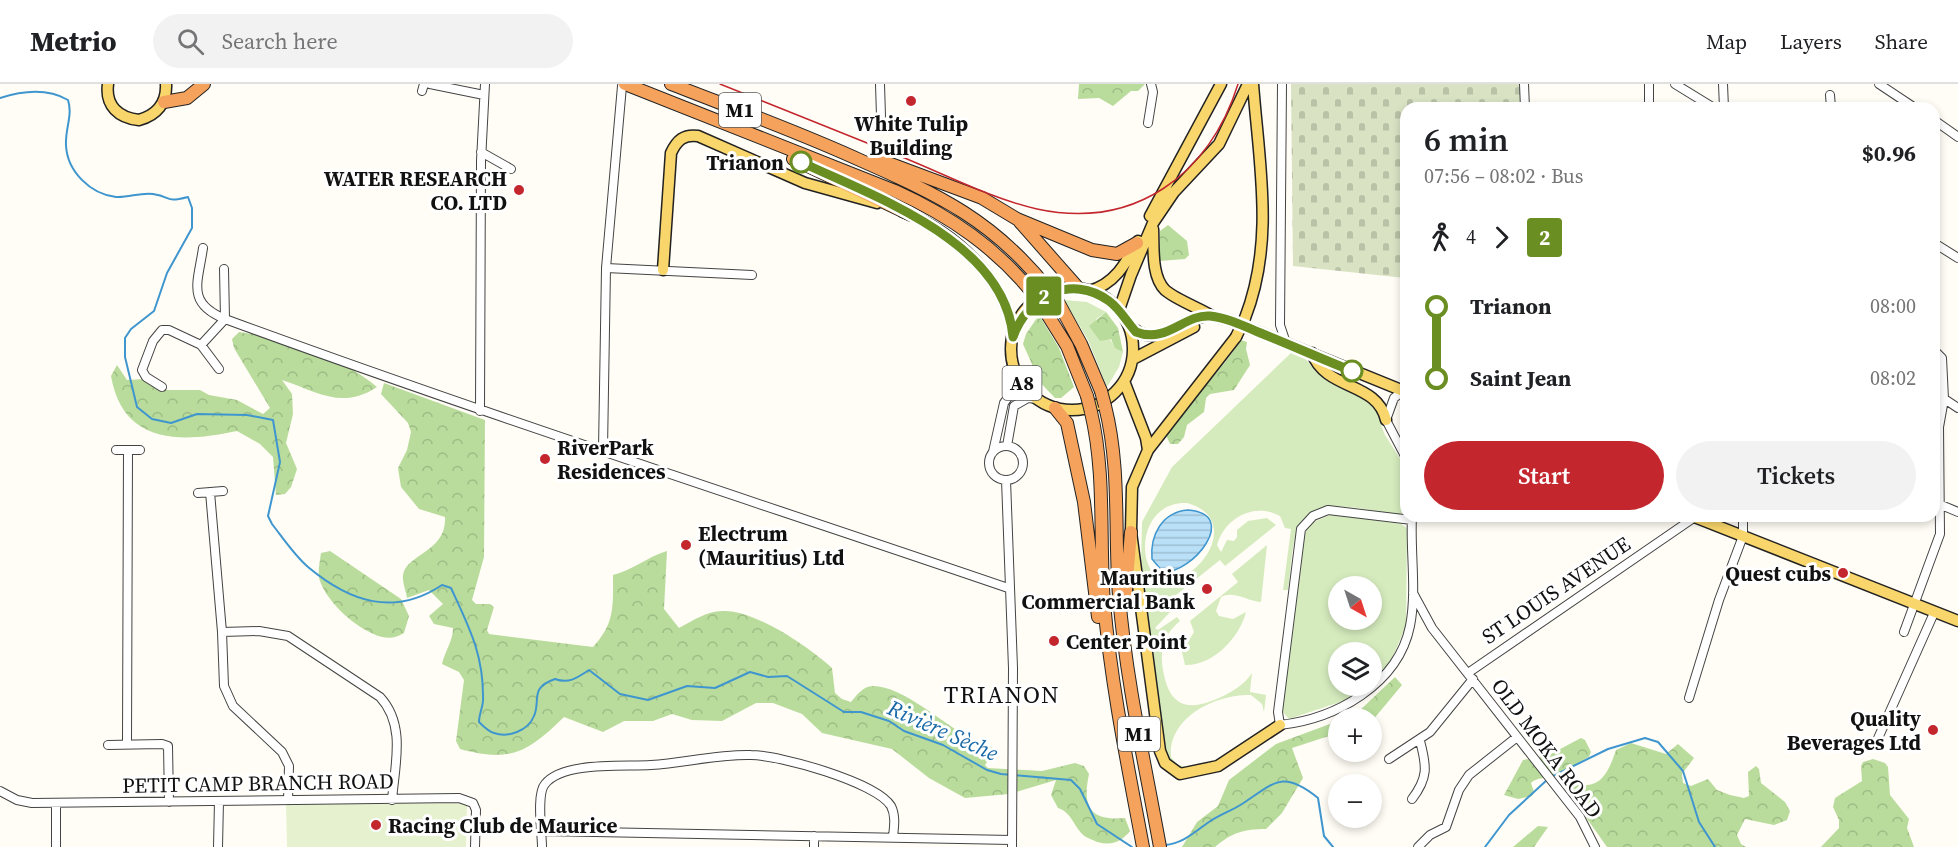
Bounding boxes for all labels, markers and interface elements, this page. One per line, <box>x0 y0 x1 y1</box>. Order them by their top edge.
search box <box>153 14 573 68</box>
text: Metrio <box>30 22 117 60</box>
icon: search <box>174 25 207 58</box>
text: Search here <box>222 26 338 56</box>
text: Map <box>1706 27 1747 56</box>
text: Layers <box>1780 27 1842 56</box>
text: Share <box>1875 27 1928 56</box>
road number: M1 <box>719 93 761 127</box>
marker: White Tulip Building <box>904 94 918 108</box>
place label: White Tulip Building <box>854 109 968 162</box>
text: 6 min <box>1424 117 1509 162</box>
text: $0.96 <box>1862 138 1916 168</box>
place label: Trianon <box>706 148 784 177</box>
marker: Trianon <box>790 151 812 173</box>
text: 07:56 – 08:02 · Bus <box>1424 162 1583 190</box>
place label: WATER RESEARCH CO. LTD <box>324 164 507 217</box>
marker: WATER RESEARCH CO. LTD <box>512 183 526 197</box>
icon: walk <box>1424 221 1457 254</box>
icon: forward <box>1485 221 1518 254</box>
text: 4 <box>1466 223 1476 251</box>
text: 2 <box>1539 223 1550 252</box>
line badge: 2 <box>1024 276 1064 316</box>
text: 2 <box>1038 282 1050 311</box>
text: Trianon <box>1470 291 1552 321</box>
text: 08:00 <box>1870 292 1916 320</box>
unlabelled marker <box>1341 360 1363 382</box>
text: Saint Jean <box>1470 363 1571 393</box>
text: 08:02 <box>1870 364 1916 392</box>
road number: A8 <box>1002 366 1042 400</box>
place label: RiverPark Residences <box>557 433 666 486</box>
button: Start <box>1424 441 1664 510</box>
button: Tickets <box>1676 441 1916 510</box>
marker: RiverPark Residences <box>538 452 552 466</box>
place label: Electrum (Mauritius) Ltd <box>698 519 845 572</box>
street label: ST LOUIS AVENUE <box>1476 529 1636 651</box>
marker: Electrum (Mauritius) Ltd <box>679 538 693 552</box>
place label: Quest cubs <box>1725 559 1831 588</box>
place label: Mauritius Commercial Bank <box>1022 563 1195 616</box>
marker: Quest cubs <box>1836 566 1850 580</box>
north arrow <box>1328 576 1382 630</box>
map controls <box>1328 576 1382 828</box>
marker: Mauritius Commercial Bank <box>1200 582 1214 596</box>
place label: Center Point <box>1066 627 1187 656</box>
marker: Center Point <box>1047 634 1061 648</box>
button: layers <box>1328 642 1382 696</box>
street label: OLD MOKA ROAD <box>1485 672 1609 824</box>
district label: TRIANON <box>944 678 1060 711</box>
water label: Rivière Sèche <box>882 692 1003 768</box>
place label: Quality Beverages Ltd <box>1787 704 1922 757</box>
button: + <box>1328 708 1382 762</box>
road number: M1 <box>1118 717 1160 751</box>
marker: Quality Beverages Ltd <box>1926 723 1940 737</box>
street label: PETIT CAMP BRANCH ROAD <box>122 766 394 800</box>
button: − <box>1328 774 1382 828</box>
place label: Racing Club de Maurice <box>388 811 617 840</box>
marker: Racing Club de Maurice <box>369 818 383 832</box>

